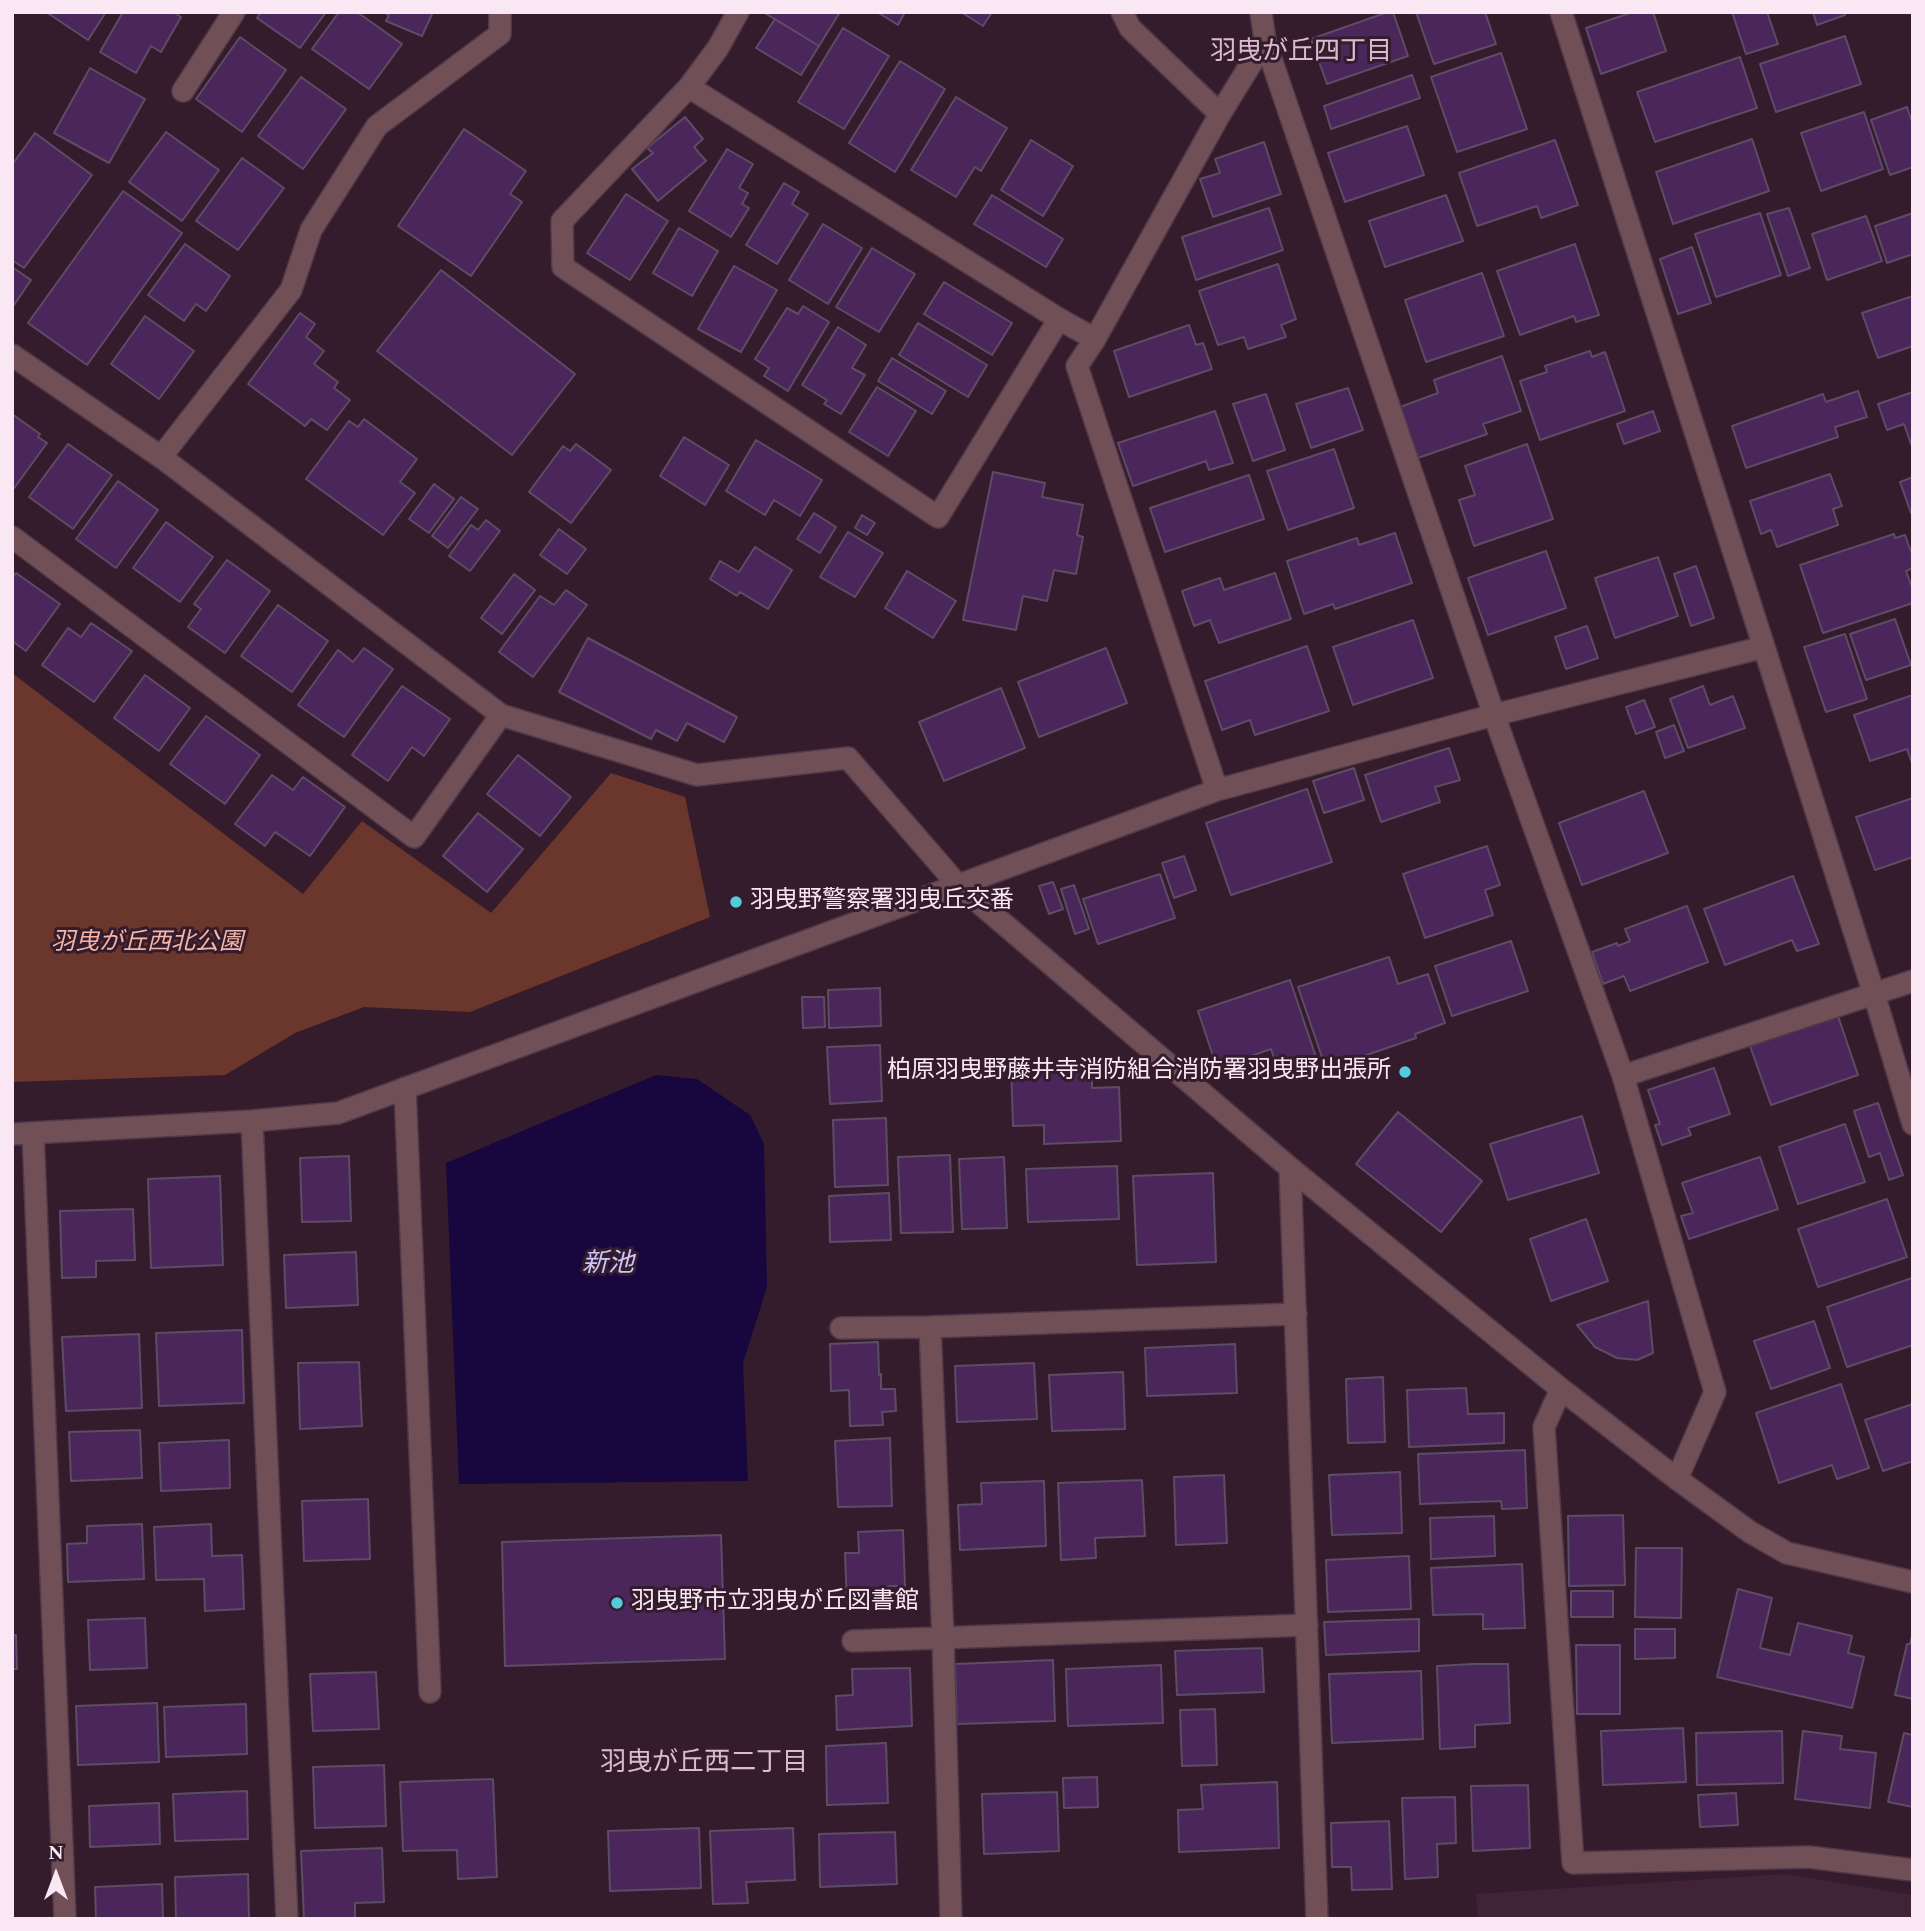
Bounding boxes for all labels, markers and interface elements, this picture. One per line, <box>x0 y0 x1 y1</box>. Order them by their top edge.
district label: 羽曳が丘四丁目 <box>1210 38 1392 70</box>
place label: 羽曳野警察署羽曳丘交番 <box>750 888 1014 916</box>
marker: 羽曳野警察署羽曳丘交番 <box>728 894 744 910</box>
park label: 羽曳が丘西北公園 <box>51 930 243 958</box>
place label: 柏原羽曳野藤井寺消防組合消防署羽曳野出張所 <box>887 1058 1391 1086</box>
marker: 柏原羽曳野藤井寺消防組合消防署羽曳野出張所 <box>1397 1064 1413 1080</box>
water label: 新池 <box>582 1250 634 1282</box>
place label: 羽曳野市立羽曳が丘図書館 <box>631 1589 919 1617</box>
marker: 羽曳野市立羽曳が丘図書館 <box>609 1595 625 1611</box>
district label: 羽曳が丘西二丁目 <box>600 1749 808 1781</box>
text: N <box>48 1839 64 1868</box>
north arrow <box>21 1840 91 1910</box>

